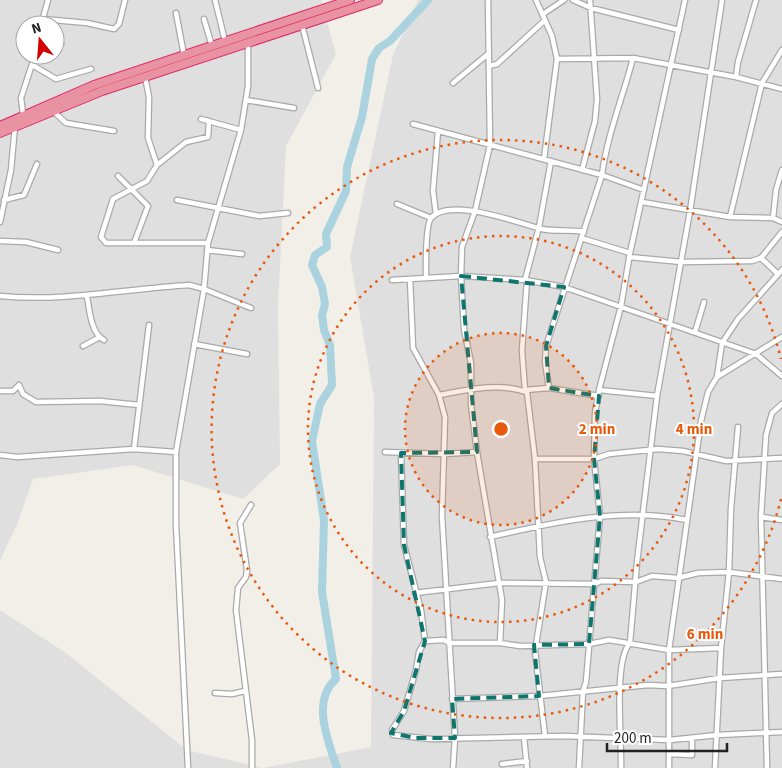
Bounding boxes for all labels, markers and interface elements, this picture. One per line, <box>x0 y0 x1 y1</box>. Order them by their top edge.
north arrow <box>15 15 65 65</box>
text: N <box>29 18 44 39</box>
text: 2 min <box>579 419 615 440</box>
text: 4 min <box>676 419 712 440</box>
centre of rings <box>492 420 510 438</box>
text: 6 min <box>687 624 723 645</box>
scale bar <box>607 720 727 752</box>
text: 200 m <box>614 728 652 749</box>

